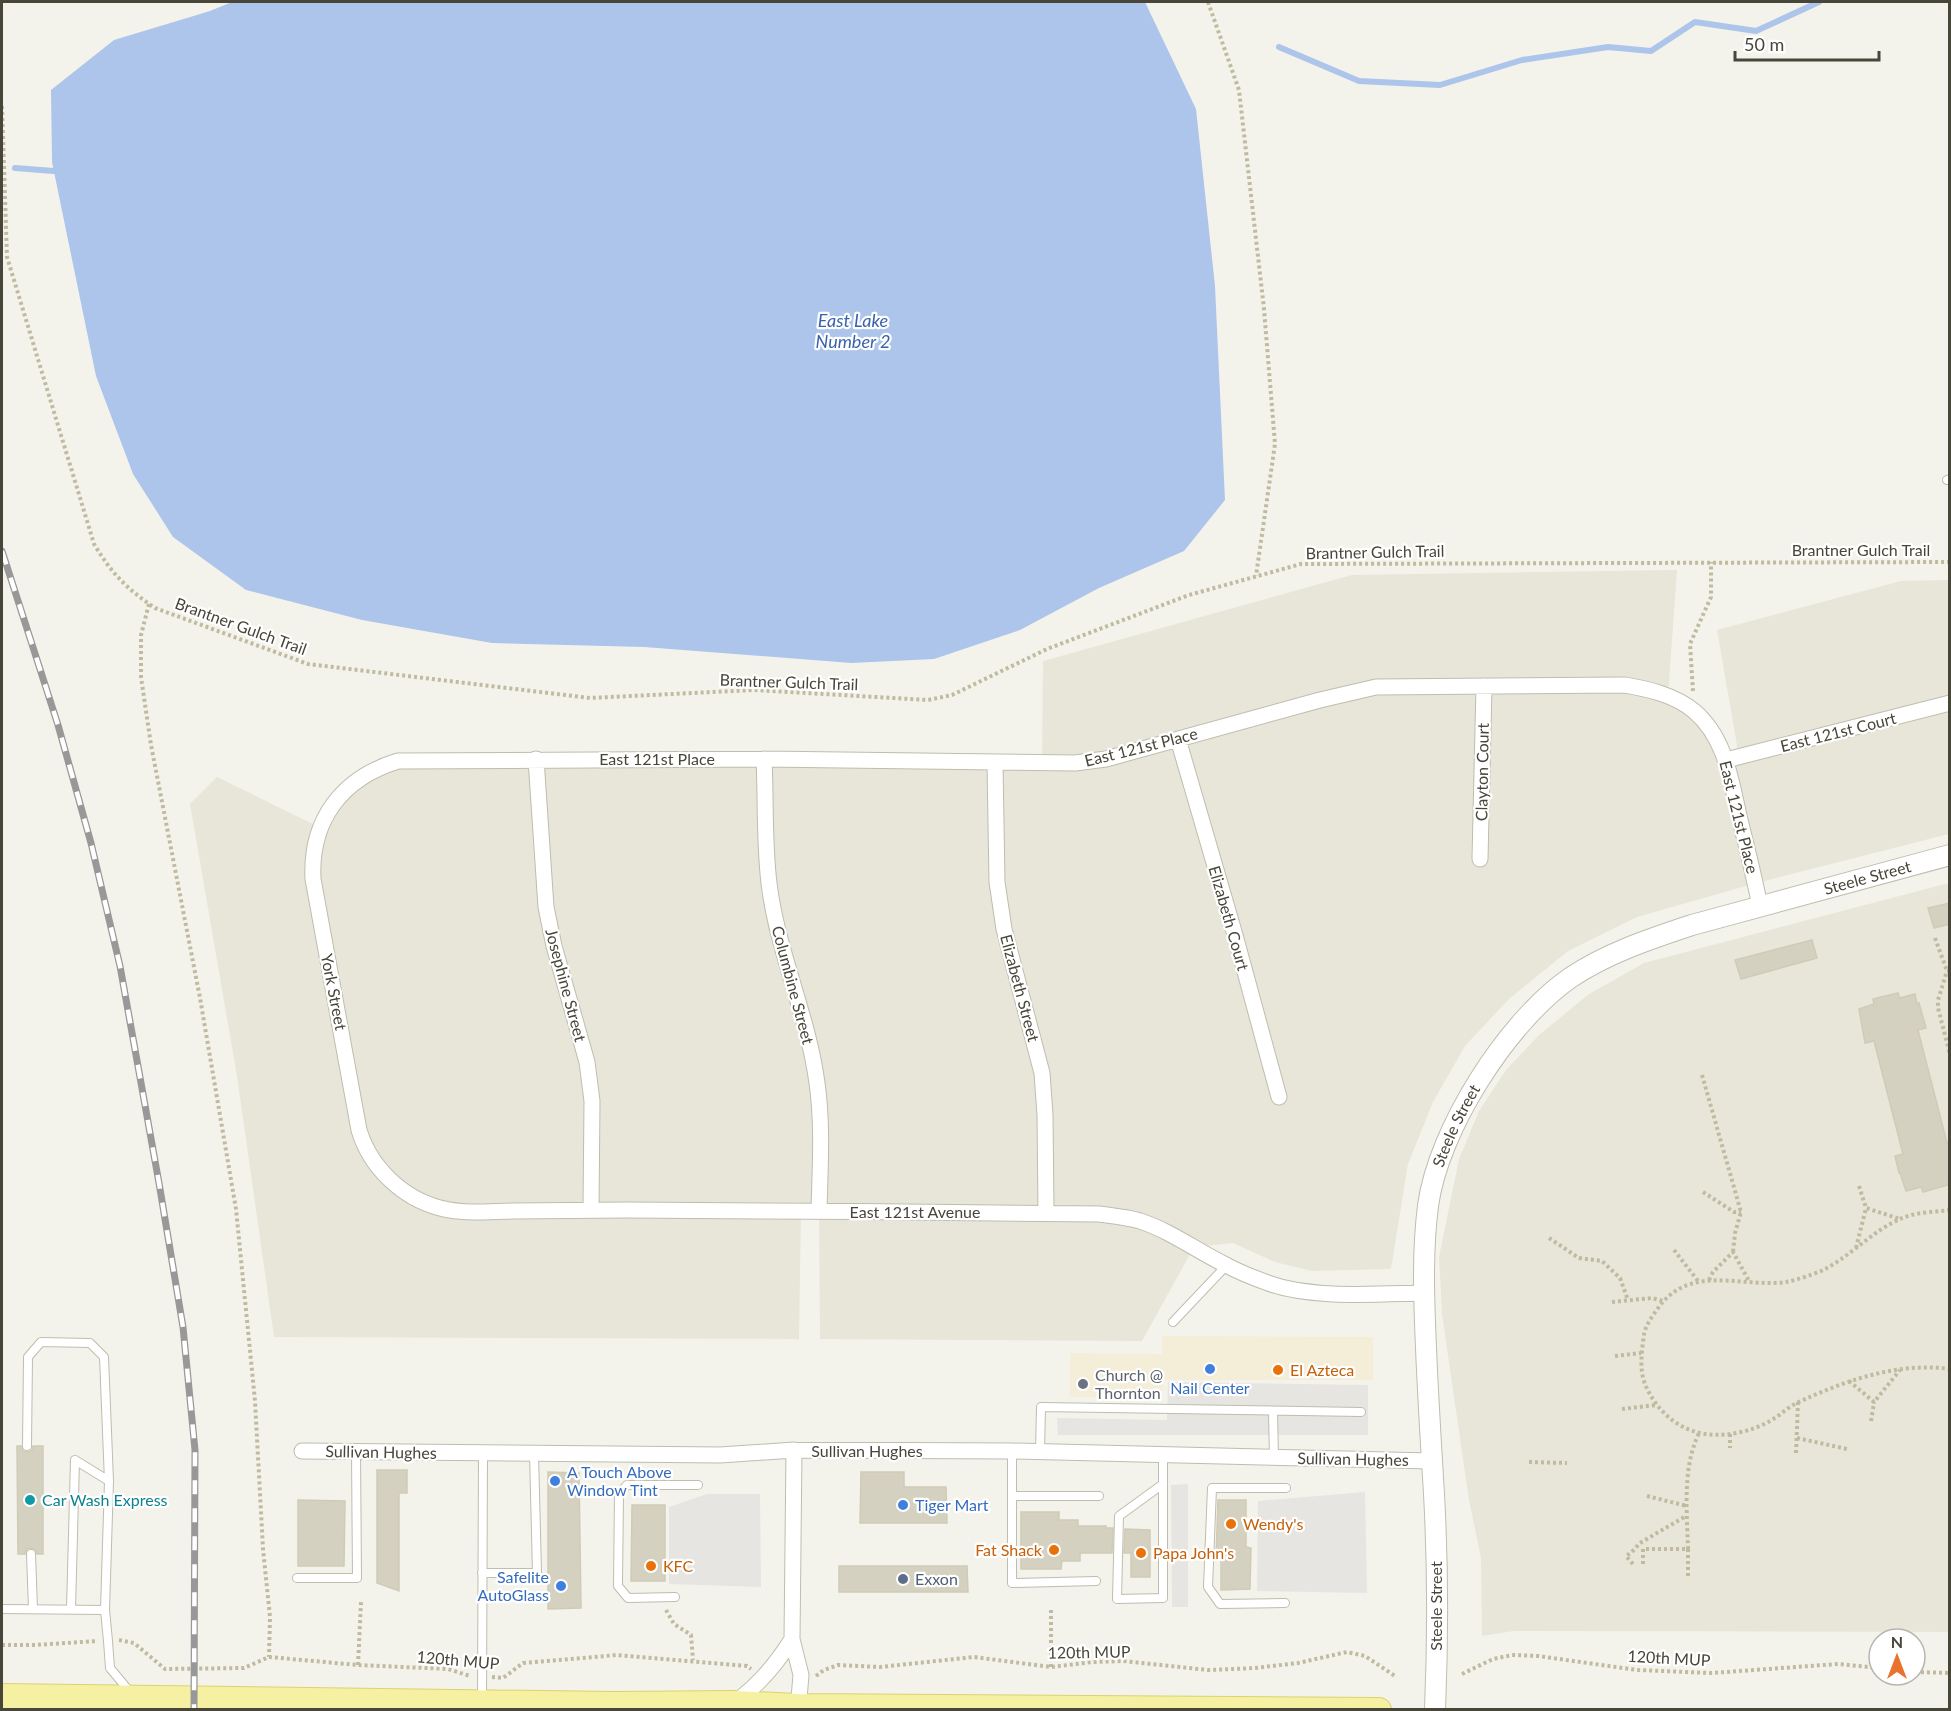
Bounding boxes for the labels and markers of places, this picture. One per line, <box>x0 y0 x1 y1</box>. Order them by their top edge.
place label: El Azteca <box>1290 1360 1354 1379</box>
marker: Nail Center <box>1203 1362 1217 1376</box>
marker: El Azteca <box>1271 1363 1285 1377</box>
place label: Church @ Thornton <box>1095 1365 1163 1402</box>
marker: Church @ Thornton <box>1076 1377 1090 1391</box>
place label: Nail Center <box>1170 1378 1250 1397</box>
place label: A Touch Above Window Tint <box>567 1462 672 1499</box>
marker: A Touch Above Window Tint <box>548 1474 562 1488</box>
place label: Car Wash Express <box>42 1490 168 1509</box>
marker: Car Wash Express <box>23 1493 37 1507</box>
place label: Tiger Mart <box>915 1495 989 1514</box>
marker: Tiger Mart <box>896 1498 910 1512</box>
place label: Wendy's <box>1243 1514 1303 1533</box>
marker: Wendy's <box>1224 1517 1238 1531</box>
place label: Fat Shack <box>975 1540 1043 1559</box>
marker: Fat Shack <box>1047 1543 1061 1557</box>
place label: Papa John's <box>1153 1543 1234 1562</box>
marker: Papa John's <box>1134 1546 1148 1560</box>
place label: KFC <box>663 1556 694 1575</box>
marker: KFC <box>644 1559 658 1573</box>
place label: Safelite AutoGlass <box>478 1567 549 1604</box>
place label: Exxon <box>915 1569 958 1588</box>
marker: Exxon <box>896 1572 910 1586</box>
marker: Safelite AutoGlass <box>554 1579 568 1593</box>

